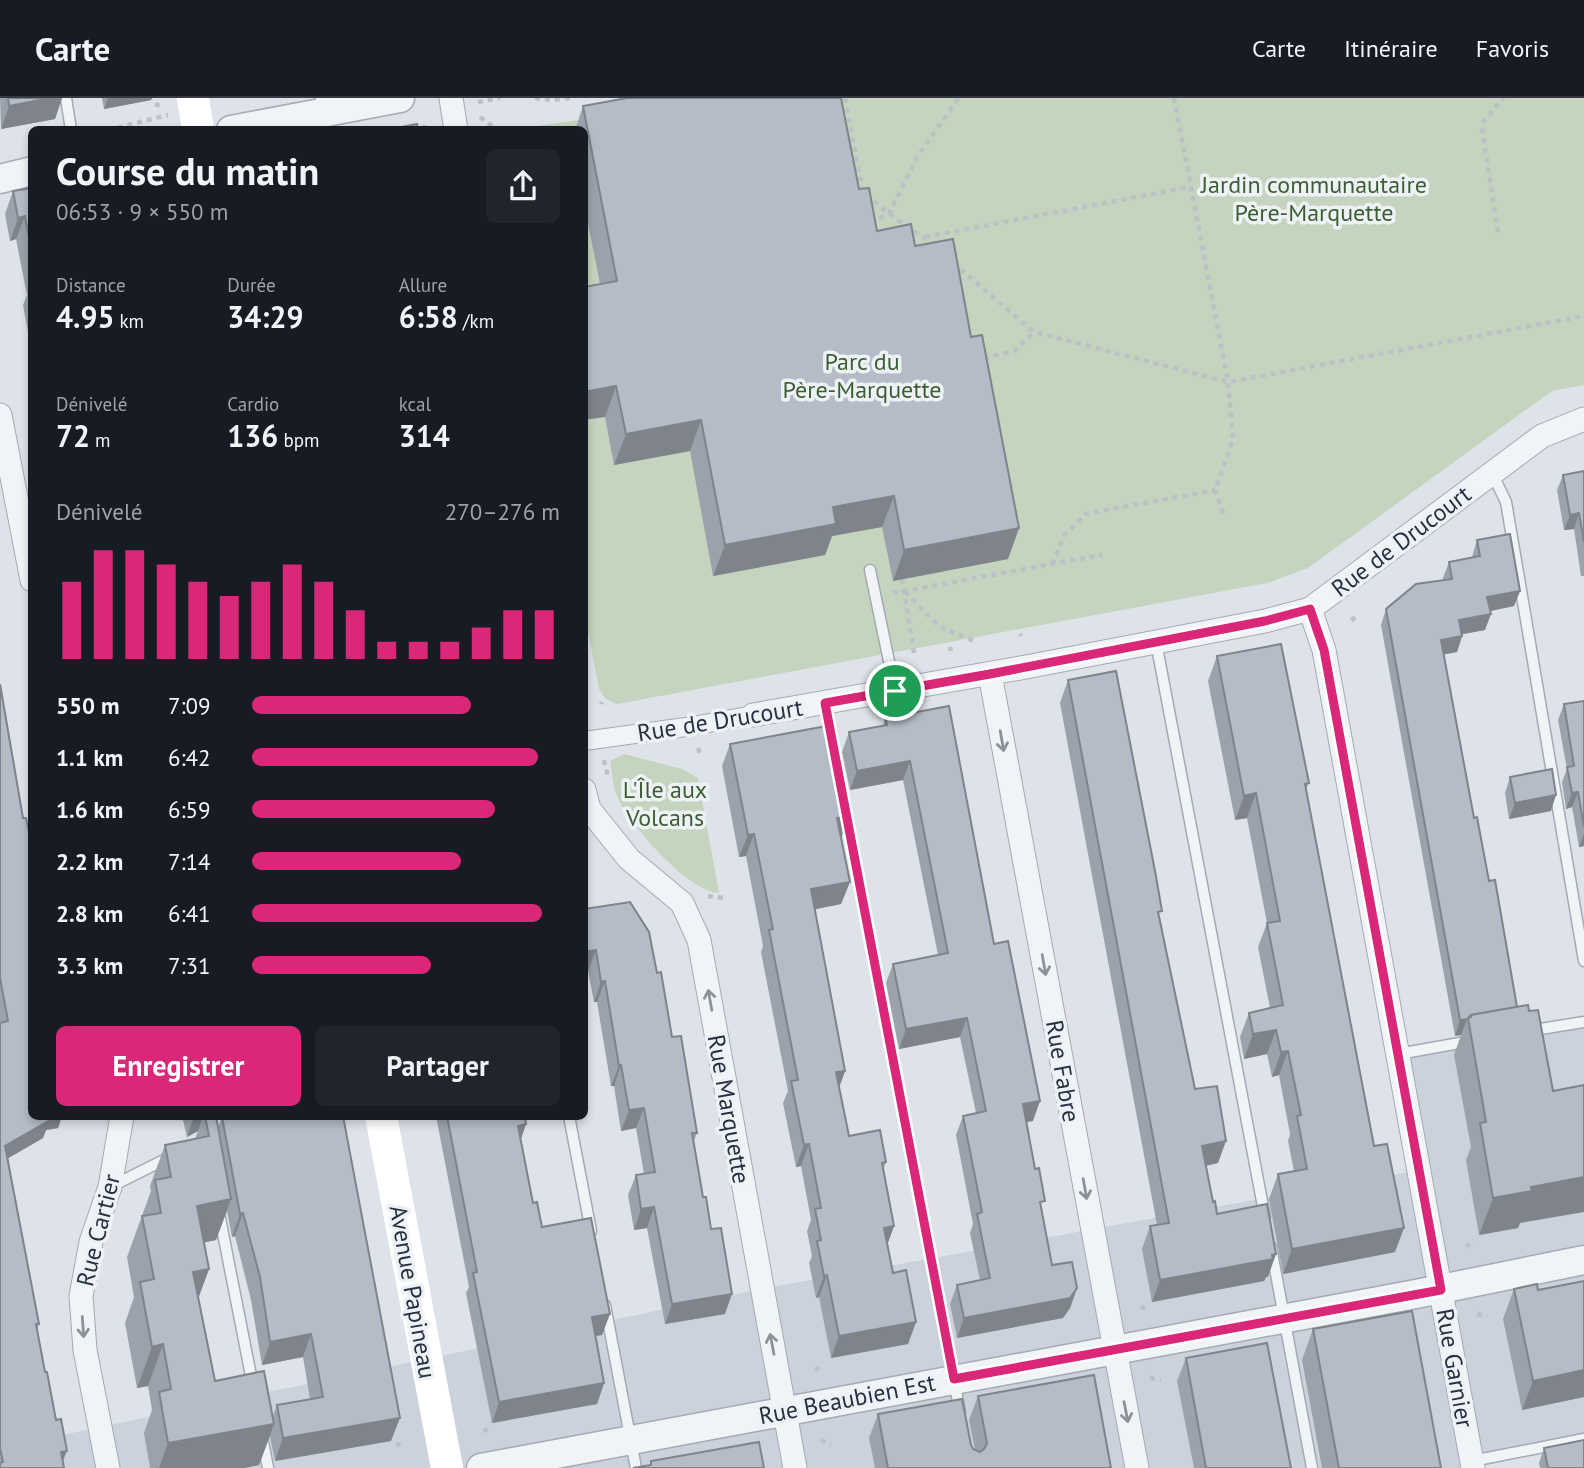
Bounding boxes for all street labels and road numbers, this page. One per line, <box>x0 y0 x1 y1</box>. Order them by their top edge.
street label: Rue de Drucourt <box>1325 478 1477 604</box>
street label: Rue de Drucourt <box>635 692 805 748</box>
street label: Rue Fabre <box>1039 1017 1087 1125</box>
street label: Rue Marquette <box>701 1032 757 1186</box>
street label: Rue Cartier <box>69 1171 127 1289</box>
street label: Avenue Papineau <box>383 1203 443 1381</box>
street label: Rue Garnier <box>1429 1306 1481 1430</box>
street label: Rue Beaubien Est <box>756 1367 938 1431</box>

